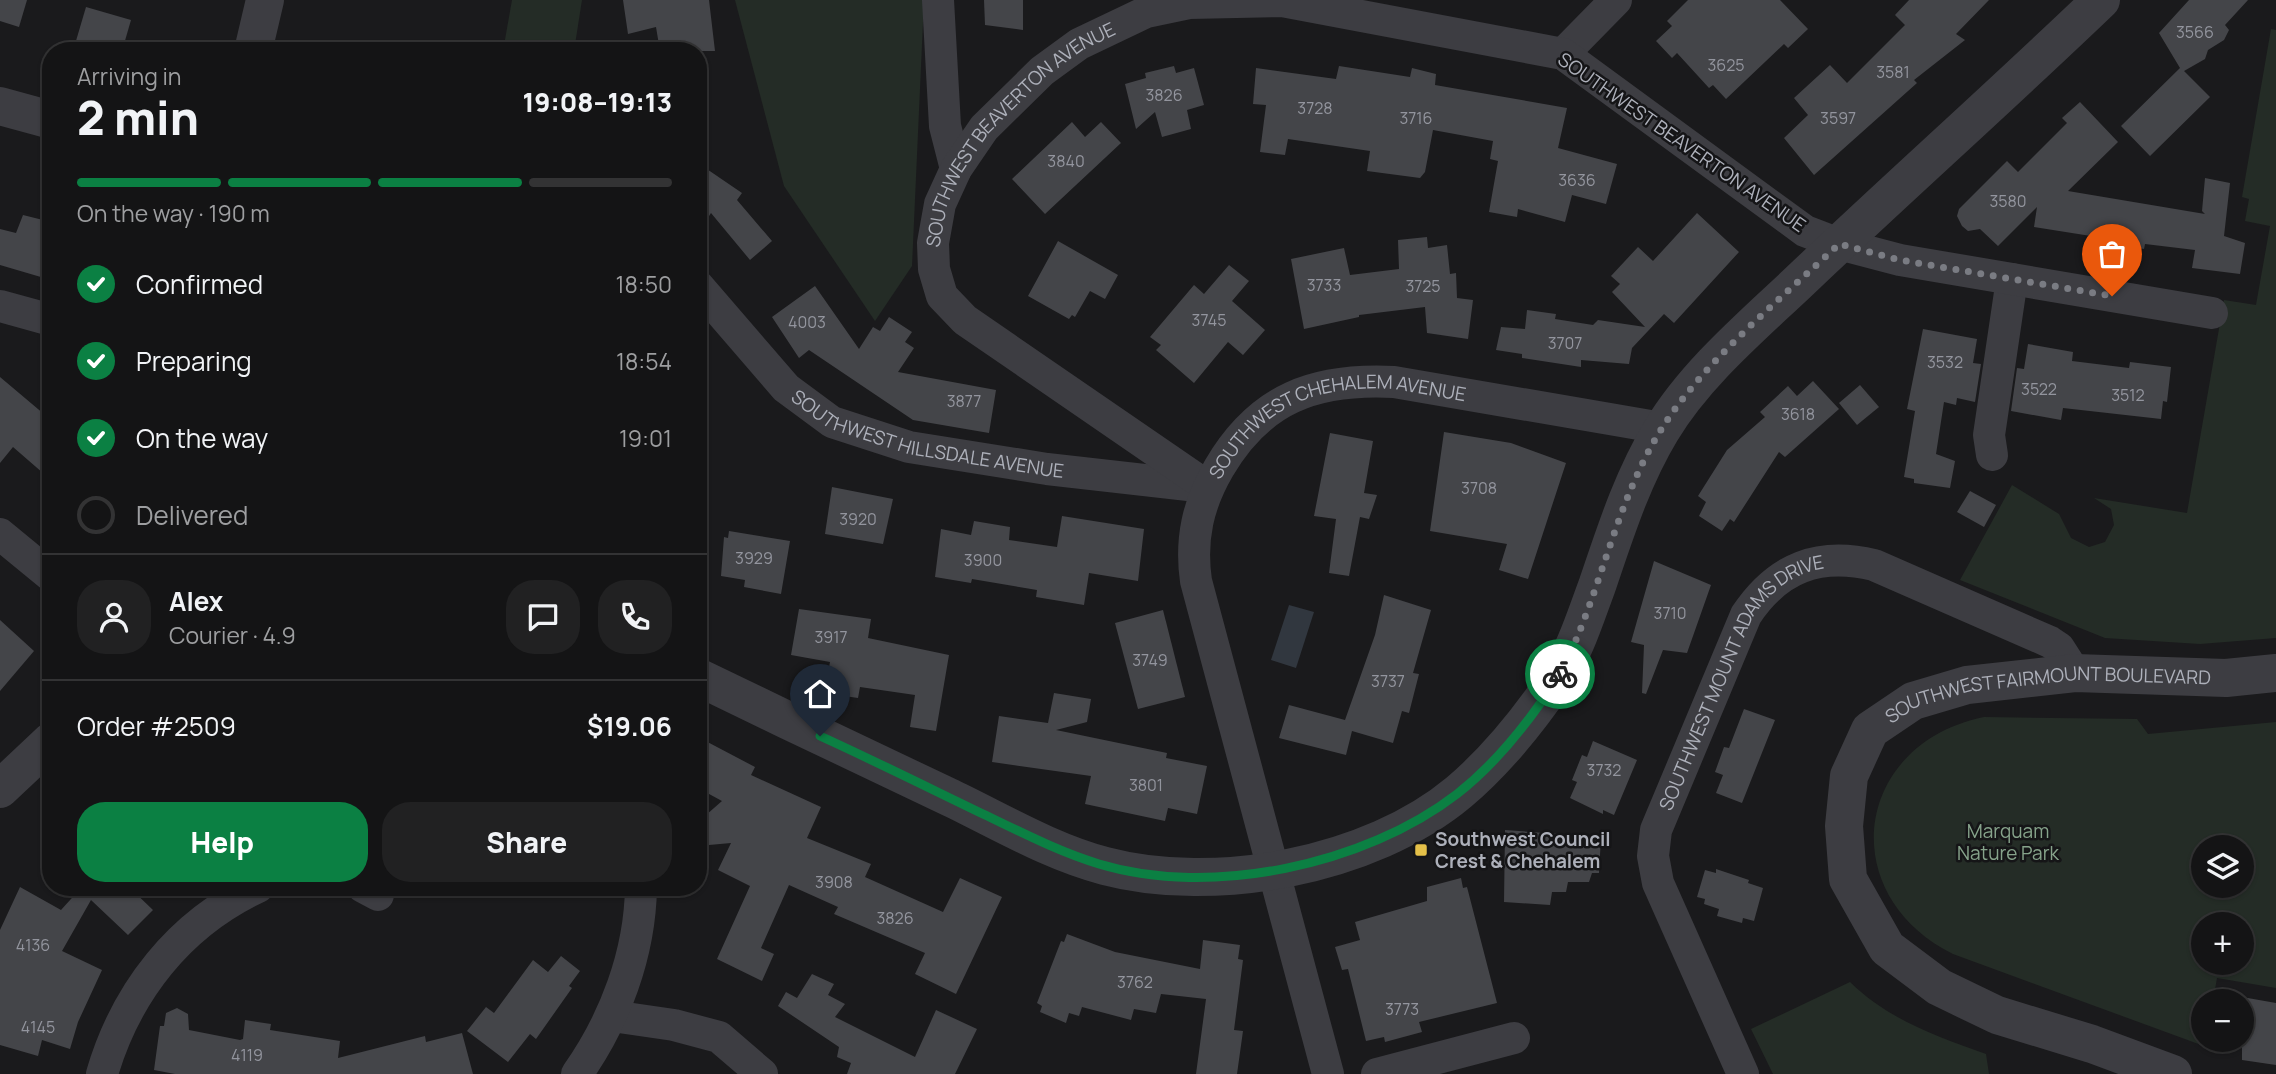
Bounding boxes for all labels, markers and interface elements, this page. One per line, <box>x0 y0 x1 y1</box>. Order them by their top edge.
street label: SOUTHWEST BEAVERTON AVENUE <box>920 16 1119 249</box>
house number: 3566 <box>2176 21 2214 43</box>
street label: SOUTHWEST BEAVERTON AVENUE <box>1553 46 1811 238</box>
house number: 3625 <box>1707 54 1745 76</box>
text: Arriving in <box>77 60 182 92</box>
house number: 3581 <box>1876 61 1910 83</box>
text: 19:08–19:13 <box>523 84 672 120</box>
house number: 3826 <box>1145 84 1183 106</box>
text: 2 min <box>77 86 199 149</box>
house number: 3728 <box>1297 97 1333 119</box>
house number: 3716 <box>1399 107 1433 129</box>
house number: 3597 <box>1820 107 1856 129</box>
house number: 3840 <box>1047 150 1085 172</box>
house number: 3636 <box>1558 169 1596 191</box>
house number: 3580 <box>1989 190 2027 212</box>
text: On the way · 190 m <box>77 197 270 229</box>
pin <box>2082 224 2142 296</box>
icon: bag <box>2093 235 2131 273</box>
icon: check <box>77 265 115 303</box>
text: Confirmed <box>136 266 263 302</box>
text: 18:50 <box>615 268 672 300</box>
house number: 3733 <box>1307 274 1341 296</box>
house number: 3725 <box>1405 275 1441 297</box>
house number: 3745 <box>1192 309 1226 331</box>
house number: 4003 <box>788 311 826 333</box>
house number: 3707 <box>1548 332 1582 354</box>
icon: check <box>77 342 115 380</box>
text: Preparing <box>136 343 252 379</box>
text: 18:54 <box>616 345 672 377</box>
house number: 3532 <box>1927 351 1963 373</box>
street label: SOUTHWEST CHEHALEM AVENUE <box>1203 368 1468 483</box>
house number: 3522 <box>2021 378 2057 400</box>
street label: SOUTHWEST HILLSDALE AVENUE <box>786 383 1065 484</box>
house number: 3512 <box>2111 384 2145 406</box>
house number: 3877 <box>947 390 981 412</box>
house number: 3618 <box>1781 403 1815 425</box>
icon: check <box>77 419 115 457</box>
text: On the way <box>136 420 268 456</box>
text: 19:01 <box>619 422 672 454</box>
house number: 3708 <box>1461 477 1497 499</box>
text: Delivered <box>136 497 248 533</box>
house number: 3920 <box>839 508 877 530</box>
house number: 3929 <box>735 547 773 569</box>
house number: 3900 <box>964 549 1002 571</box>
street label: SOUTHWEST MOUNT ADAMS DRIVE <box>1653 549 1826 814</box>
button: person <box>77 580 151 654</box>
button: chat <box>506 580 580 654</box>
button: phone <box>598 580 672 654</box>
text: Alex <box>169 583 223 619</box>
house number: 3710 <box>1654 602 1686 624</box>
text: Courier · 4.9 <box>169 619 296 651</box>
house number: 3917 <box>814 626 848 648</box>
courier <box>1525 639 1595 709</box>
house number: 3749 <box>1132 649 1168 671</box>
icon: bike <box>1541 655 1579 693</box>
street label: SOUTHWEST FAIRMOUNT BOULEVARD <box>1880 660 2211 729</box>
pin <box>790 664 850 736</box>
house number: 3737 <box>1371 670 1405 692</box>
icon: home <box>801 675 839 713</box>
text: Order #2509 <box>77 708 236 744</box>
text: $19.06 <box>587 708 672 744</box>
house number: 3732 <box>1587 759 1621 781</box>
house number: 3801 <box>1129 774 1163 796</box>
button: Help <box>77 802 368 882</box>
button: Share <box>382 802 672 882</box>
park label: Marquam Nature Park <box>1957 818 2060 866</box>
place label: Southwest Council Crest & Chehalem <box>1435 826 1611 874</box>
map controls <box>2191 835 2254 1052</box>
button: layers <box>2191 835 2254 898</box>
marker: Southwest Council Crest & Chehalem <box>1413 842 1429 858</box>
house number: 3908 <box>815 871 853 893</box>
house number: 3826 <box>876 907 914 929</box>
button: + <box>2191 912 2254 975</box>
house number: 4136 <box>16 934 50 956</box>
house number: 3762 <box>1117 971 1153 993</box>
button: − <box>2191 989 2254 1052</box>
house number: 3773 <box>1385 998 1419 1020</box>
house number: 4145 <box>21 1016 55 1038</box>
house number: 4119 <box>231 1044 263 1066</box>

